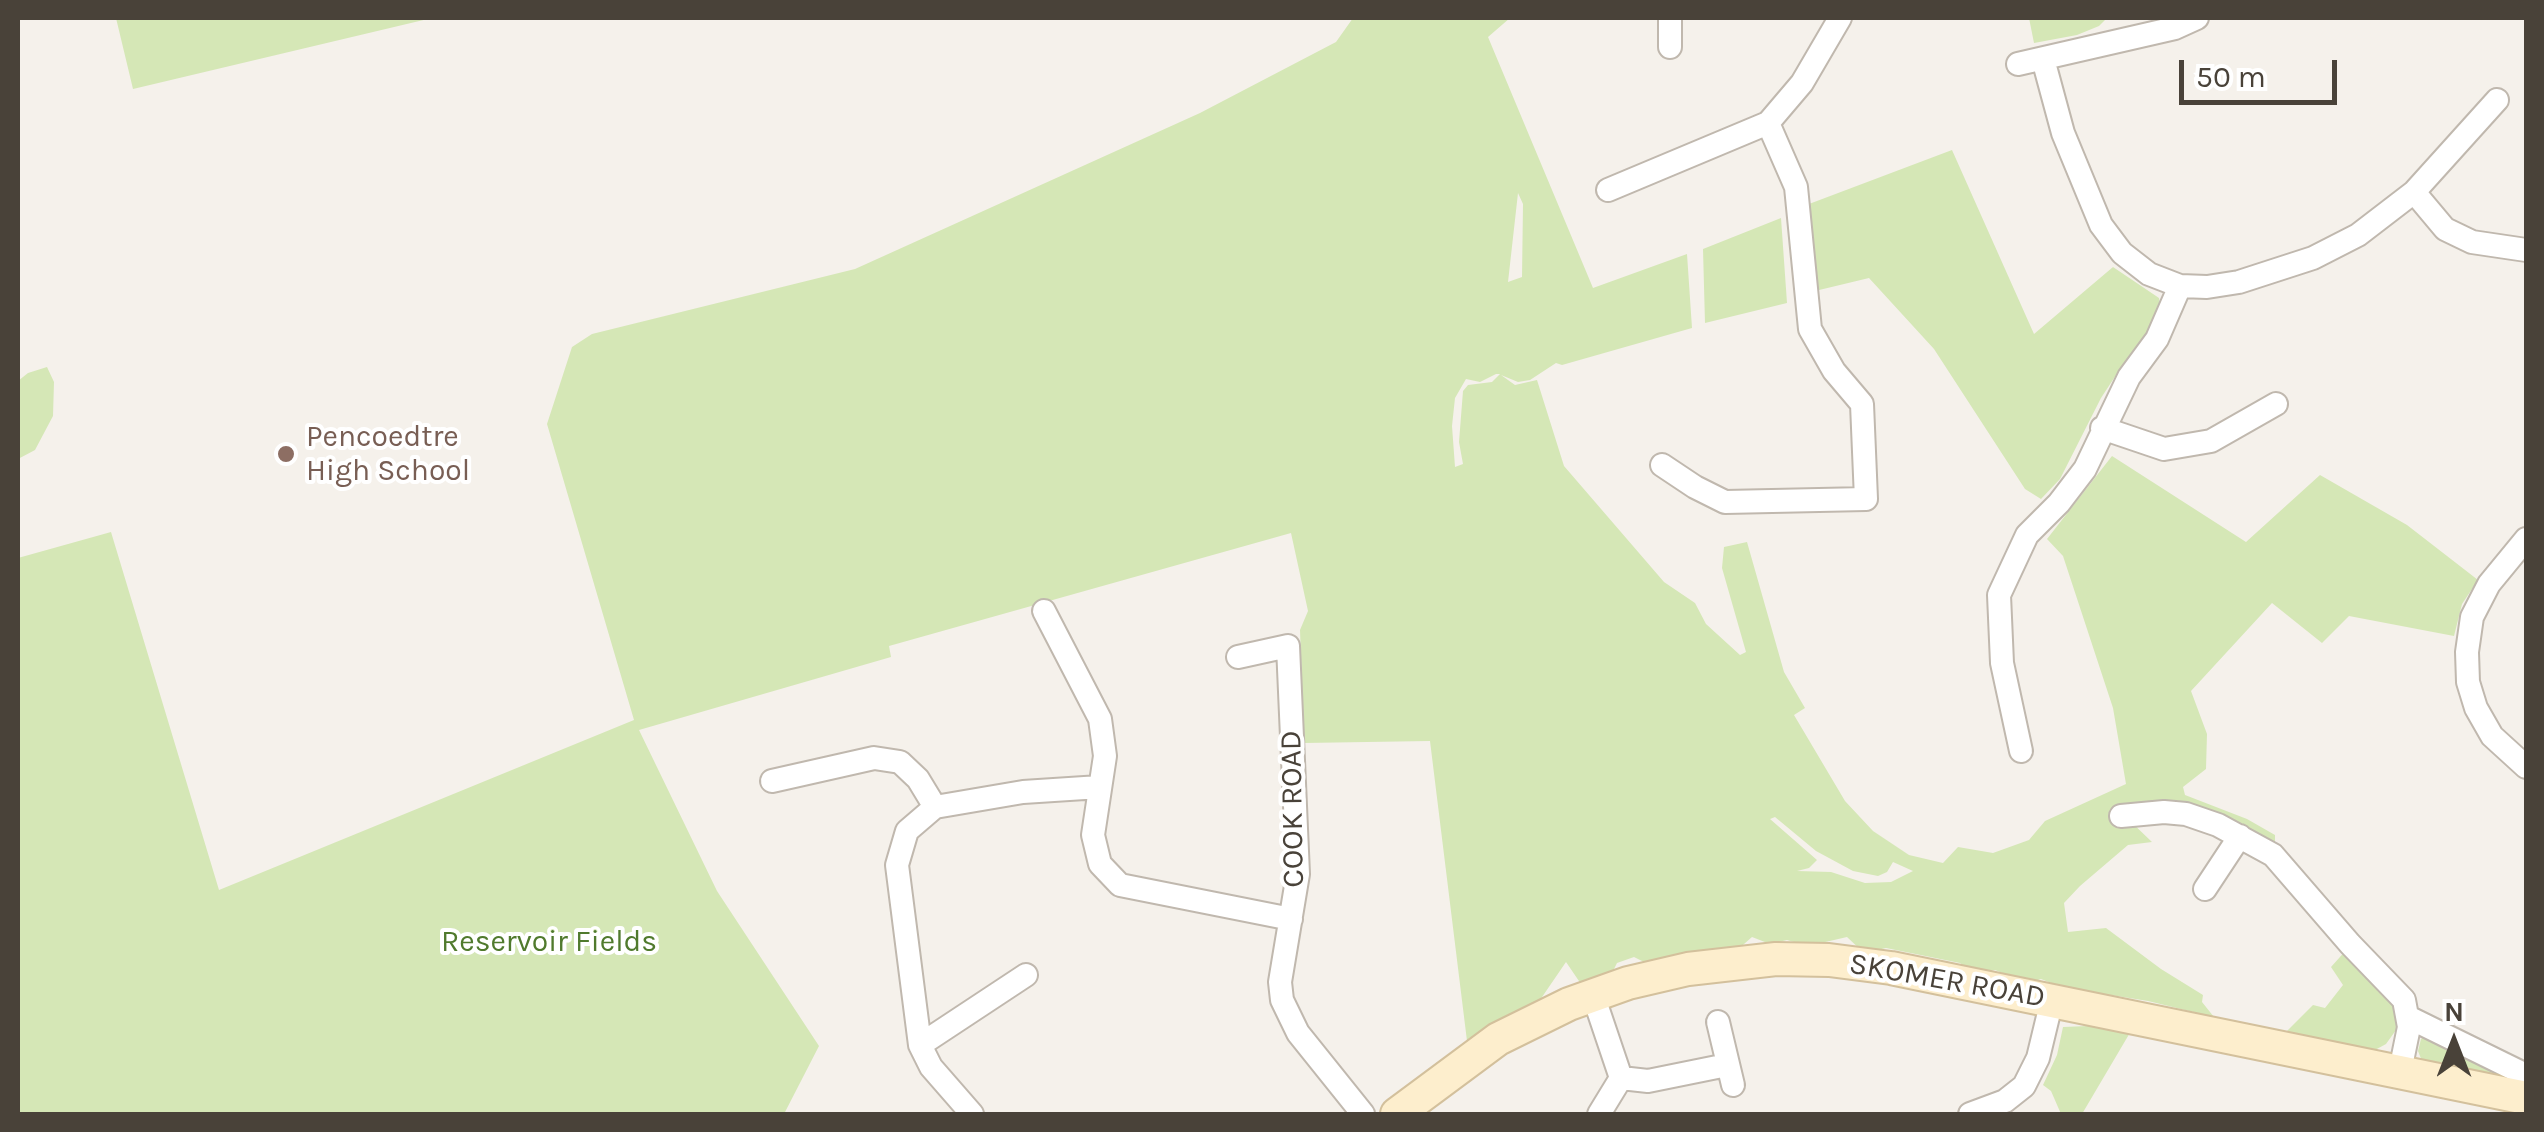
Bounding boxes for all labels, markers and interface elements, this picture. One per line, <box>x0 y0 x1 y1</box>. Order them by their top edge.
scale bar <box>2184 40 2342 102</box>
text: 50 m <box>2196 59 2266 95</box>
place label: Pencoedtre High School <box>306 419 470 490</box>
marker: Pencoedtre High School <box>275 443 297 465</box>
street label: COOK ROAD <box>1274 730 1312 888</box>
park label: Reservoir Fields <box>441 924 657 960</box>
street label: SKOMER ROAD <box>1846 946 2048 1016</box>
north arrow <box>2404 992 2504 1092</box>
text: N <box>2444 995 2464 1028</box>

